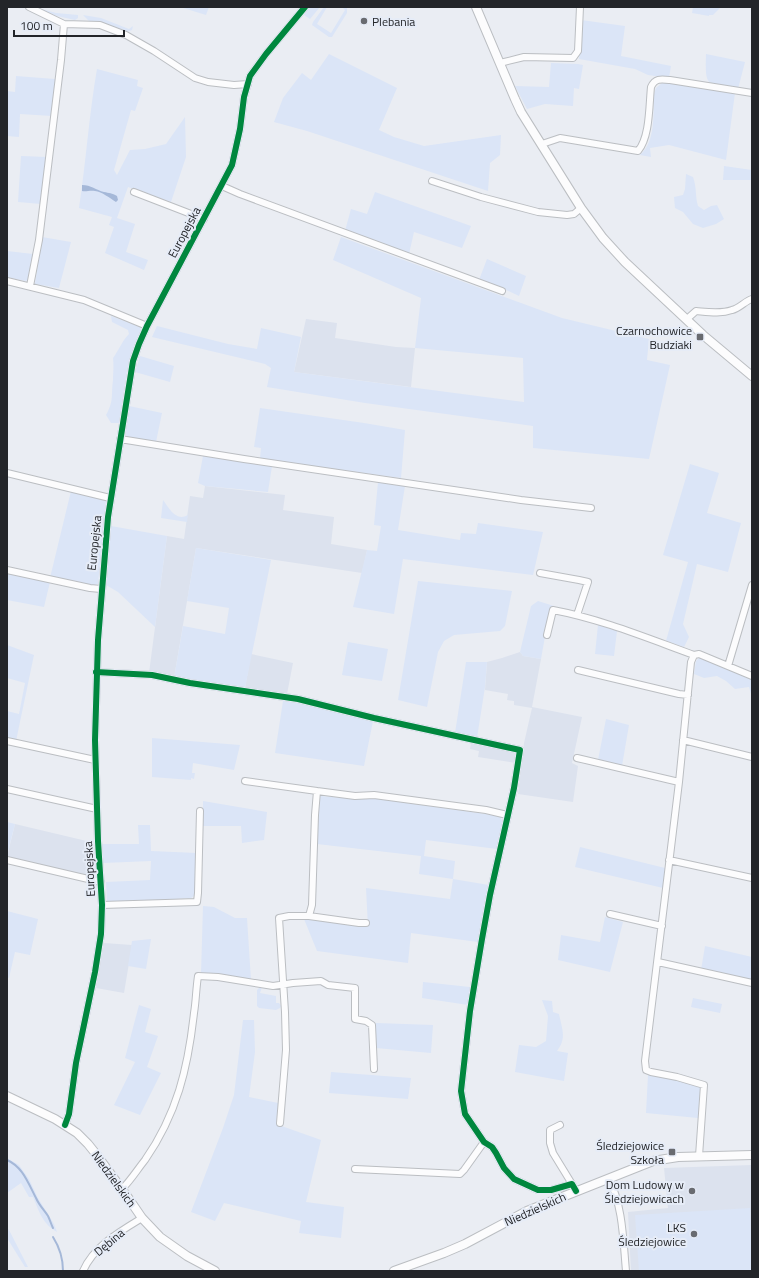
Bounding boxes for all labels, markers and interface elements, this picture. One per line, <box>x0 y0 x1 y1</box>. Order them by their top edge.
scale bar <box>14 12 124 38</box>
place label: Plebania <box>372 12 415 31</box>
text: 100 m <box>20 16 53 35</box>
marker: Plebania <box>359 16 369 26</box>
street label: Europejska <box>163 203 205 261</box>
place label: Czarnochowice Budziaki <box>616 321 692 354</box>
marker: Czarnochowice Budziaki <box>695 332 705 342</box>
street label: Europejska <box>82 514 106 572</box>
street label: Europejska <box>78 841 100 897</box>
place label: Śledziejowice Szkoła <box>596 1136 664 1169</box>
street label: Niedzielskich <box>87 1147 141 1211</box>
marker: Śledziejowice Szkoła <box>667 1147 677 1157</box>
place label: Dom Ludowy w Śledziejowicach <box>605 1175 684 1208</box>
marker: Dom Ludowy w Śledziejowicach <box>687 1186 697 1196</box>
street label: Niedzielskich <box>501 1187 569 1231</box>
place label: LKS Śledziejowice <box>618 1218 686 1251</box>
street label: Dębina <box>89 1223 129 1261</box>
marker: LKS Śledziejowice <box>689 1229 699 1239</box>

